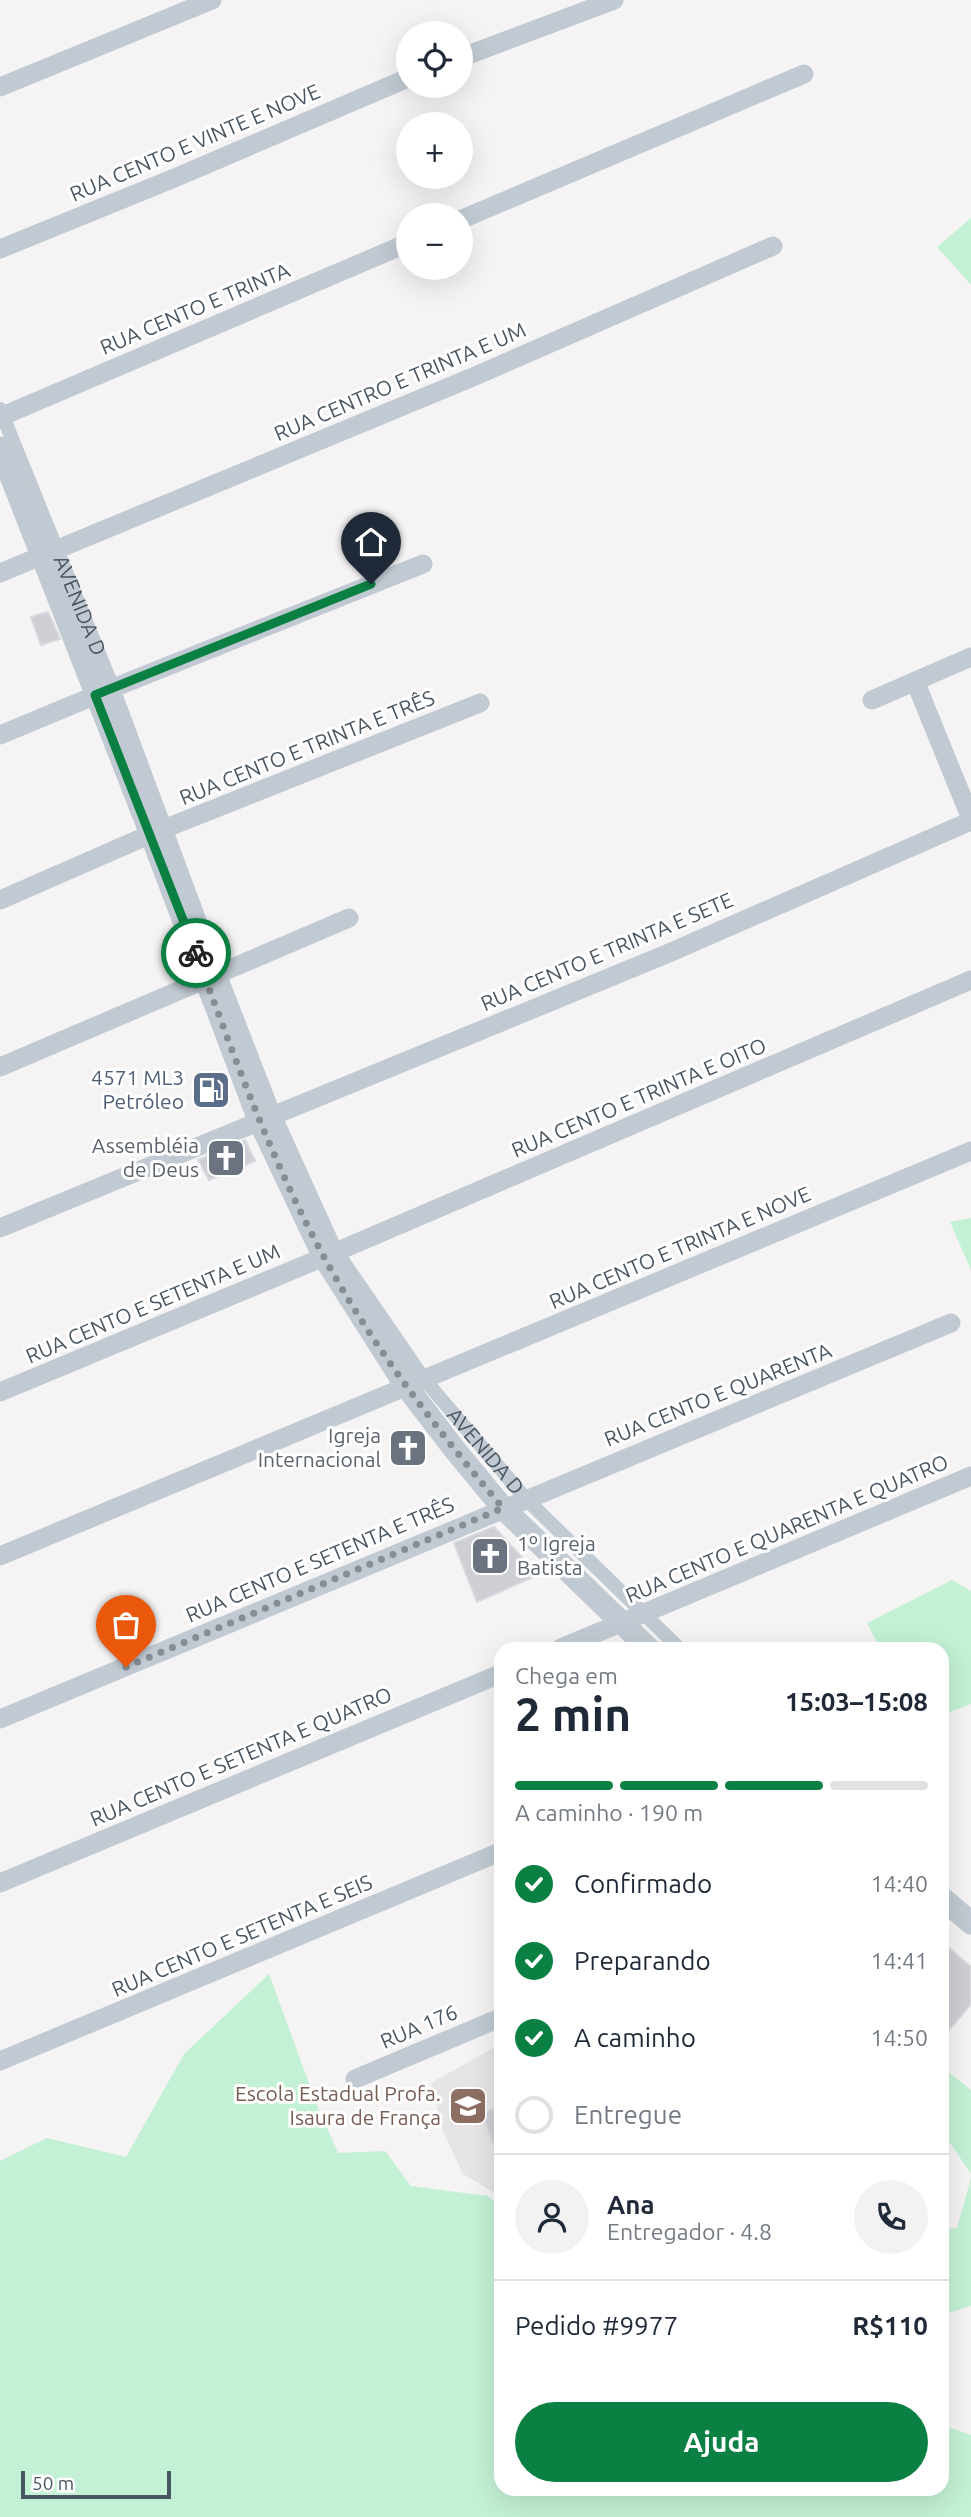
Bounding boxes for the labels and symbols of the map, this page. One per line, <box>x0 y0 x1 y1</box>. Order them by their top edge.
street label: RUA CENTO E VINTE E NOVE <box>66 78 323 206</box>
street label: RUA CENTO E TRINTA <box>96 257 293 359</box>
street label: RUA CENTRO E TRINTA E UM <box>270 317 529 445</box>
pin <box>341 512 401 584</box>
street label: AVENIDA D <box>49 551 112 659</box>
street label: RUA CENTO E TRINTA E TRÊS <box>176 685 438 809</box>
street label: RUA CENTO E TRINTA E SETE <box>477 887 736 1015</box>
courier <box>161 918 231 988</box>
street label: RUA CENTO E TRINTA E OITO <box>508 1032 770 1162</box>
place label: 4571 ML3 Petróleo <box>91 1065 184 1113</box>
fuel station icon: 4571 ML3 Petróleo <box>190 1069 232 1111</box>
place label: Assembléia de Deus <box>92 1133 199 1181</box>
church icon: Assembléia de Deus <box>205 1137 247 1179</box>
street label: RUA CENTO E TRINTA E NOVE <box>545 1181 814 1313</box>
street label: RUA CENTO E SETENTA E UM <box>22 1239 283 1368</box>
street label: RUA CENTO E QUARENTA <box>601 1337 835 1451</box>
street label: AVENIDA D <box>443 1402 530 1499</box>
place label: Igreja Internacional <box>258 1423 381 1471</box>
church icon: Igreja Internacional <box>387 1427 429 1469</box>
street label: RUA CENTO E QUARENTA E QUATRO <box>622 1449 952 1607</box>
street label: RUA CENTO E SETENTA E TRÊS <box>182 1492 457 1627</box>
place label: 1º Igreja Batista <box>517 1531 596 1579</box>
church icon: 1º Igreja Batista <box>469 1535 511 1577</box>
pin <box>96 1595 156 1667</box>
street label: RUA CENTO E SETENTA E QUATRO <box>86 1681 395 1831</box>
street label: RUA CENTO E SETENTA E SEIS <box>108 1869 375 2001</box>
street label: RUA 176 <box>376 1999 461 2053</box>
place label: Escola Estadual Profa. Isaura de França <box>235 2081 441 2129</box>
school or university icon: Escola Estadual Profa. Isaura de França <box>447 2085 489 2127</box>
scale bar <box>21 2468 172 2500</box>

